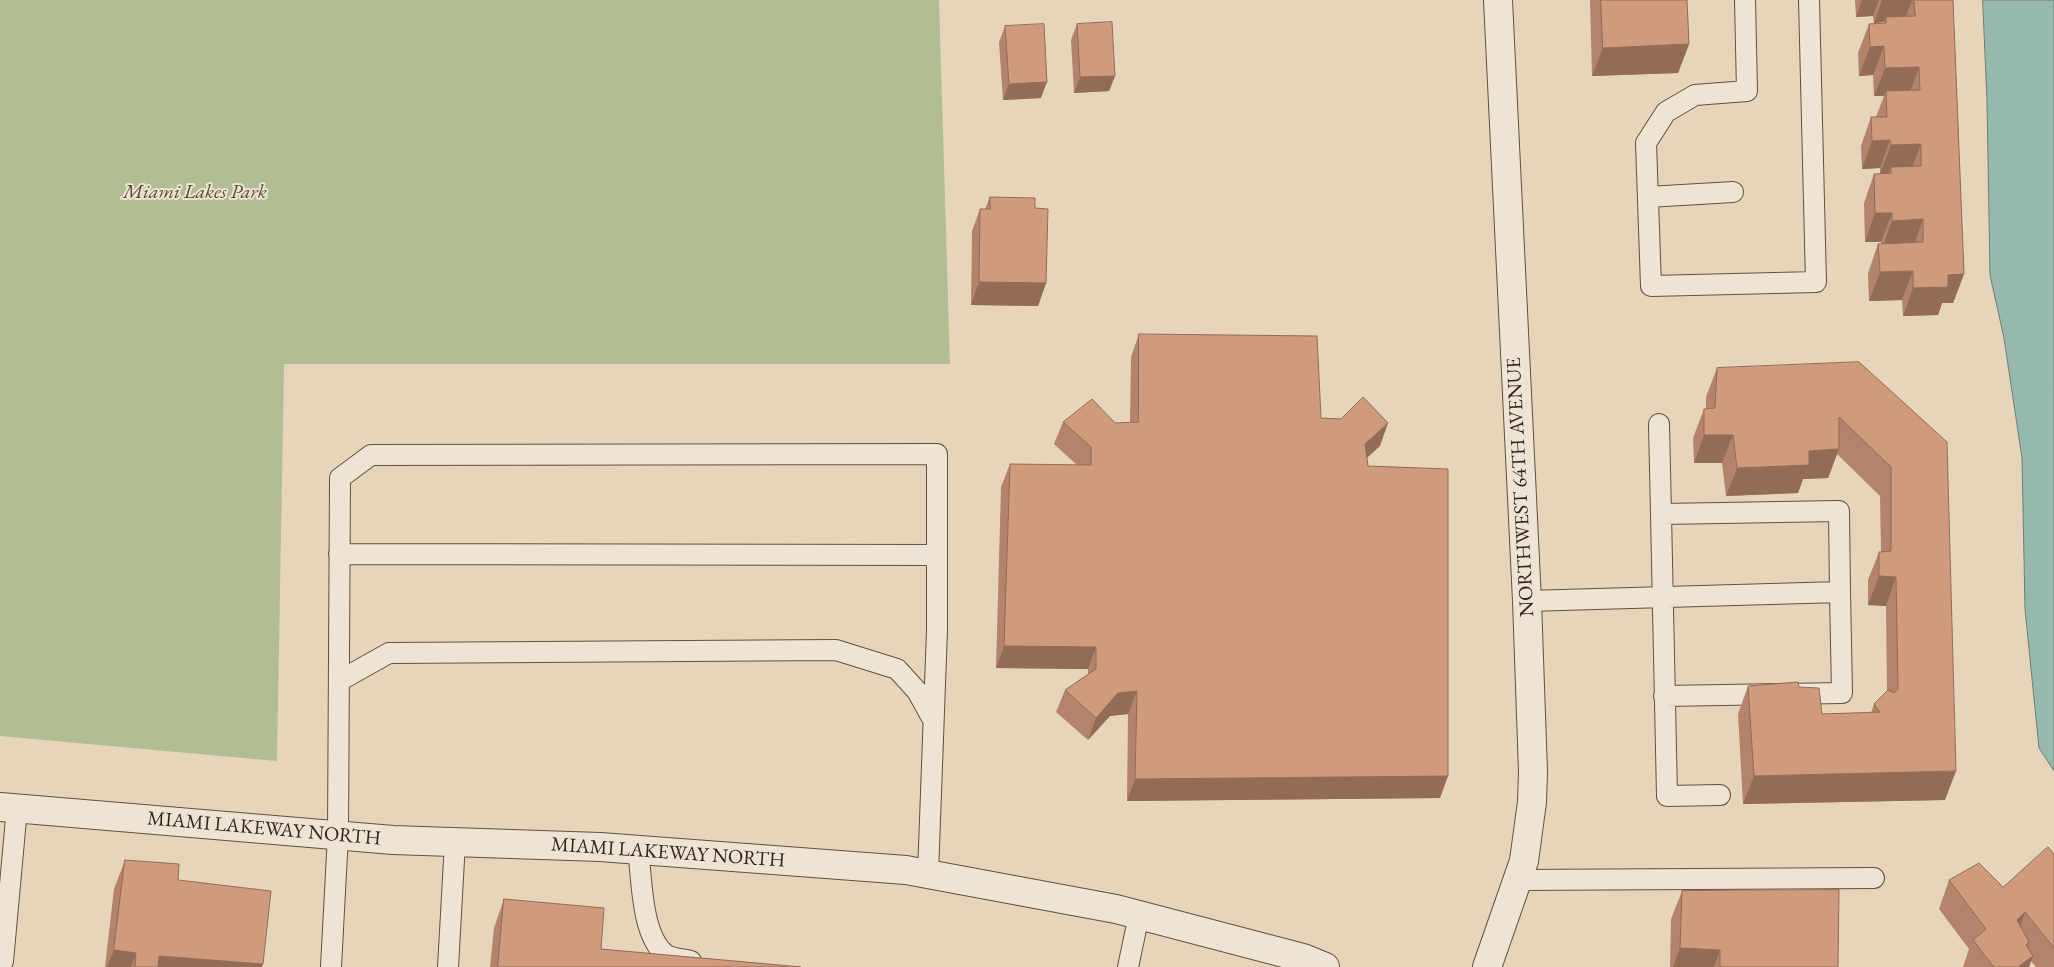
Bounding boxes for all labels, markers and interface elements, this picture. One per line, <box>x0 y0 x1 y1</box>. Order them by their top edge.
park label: Miami Lakes Park <box>123 181 267 205</box>
street label: NORTHWEST 64TH AVENUE <box>1502 357 1540 617</box>
street label: MIAMI LAKEWAY NORTH <box>146 807 382 851</box>
street label: MIAMI LAKEWAY NORTH <box>550 833 786 873</box>

